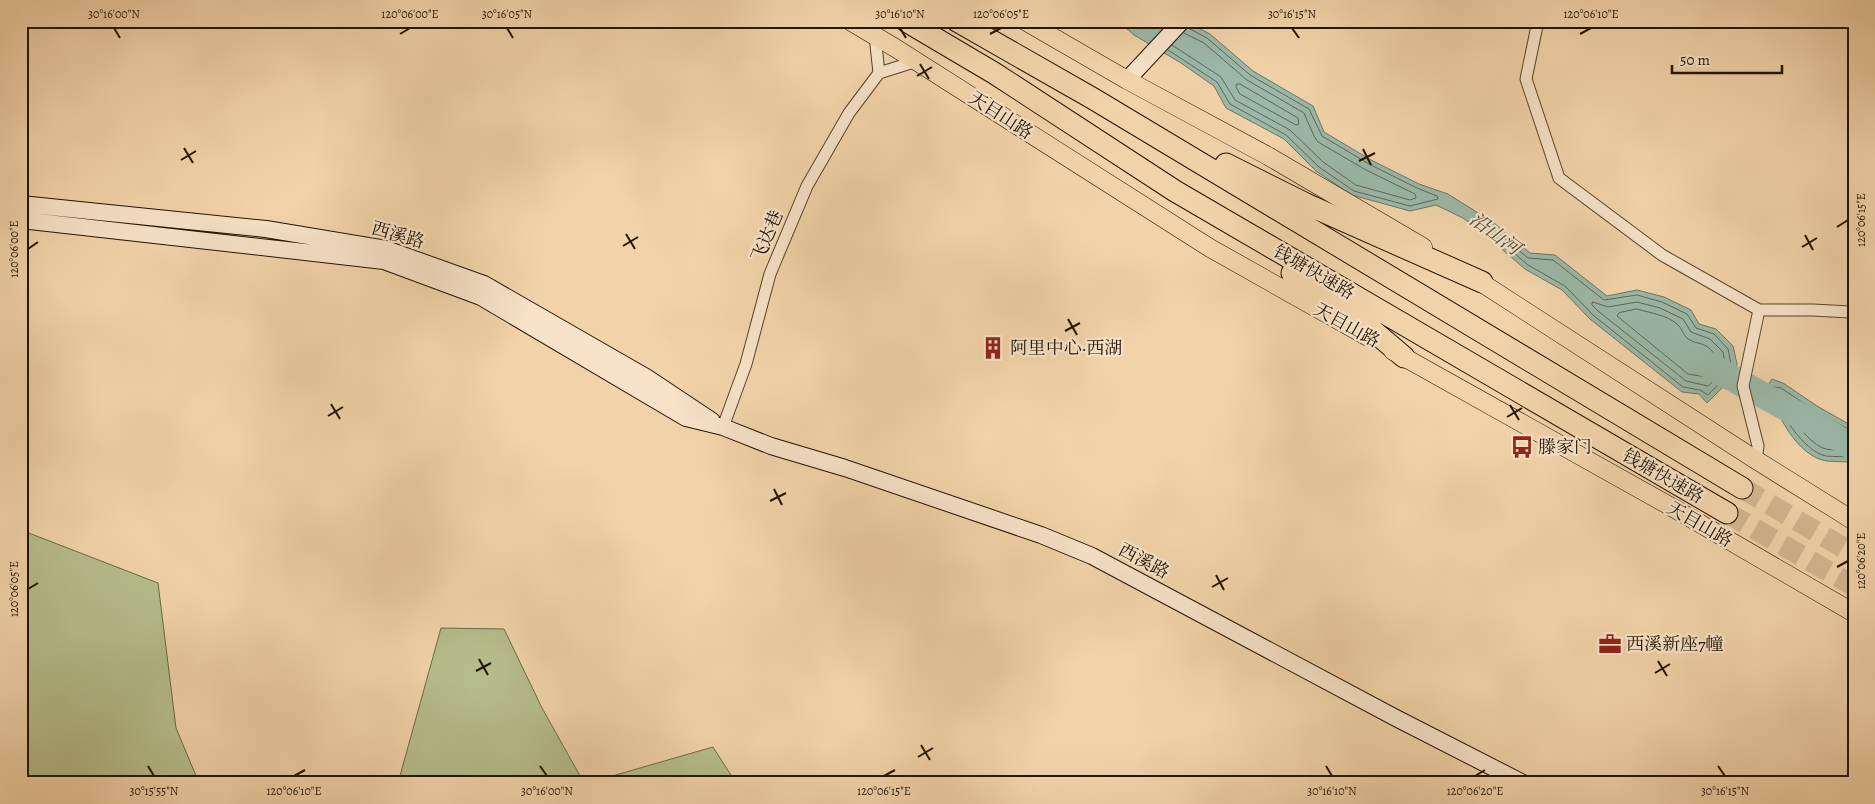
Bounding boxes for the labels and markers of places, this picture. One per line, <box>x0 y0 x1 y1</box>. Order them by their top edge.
building icon: 阿里中心·西湖 <box>980 335 1006 361</box>
place label: 阿里中心·西湖 <box>1010 336 1122 360</box>
bus stop icon: 滕家门 <box>1509 434 1535 460</box>
place label: 滕家门 <box>1538 435 1592 459</box>
office icon: 西溪新座7幢 <box>1597 631 1623 657</box>
place label: 西溪新座7幢 <box>1626 632 1724 656</box>

